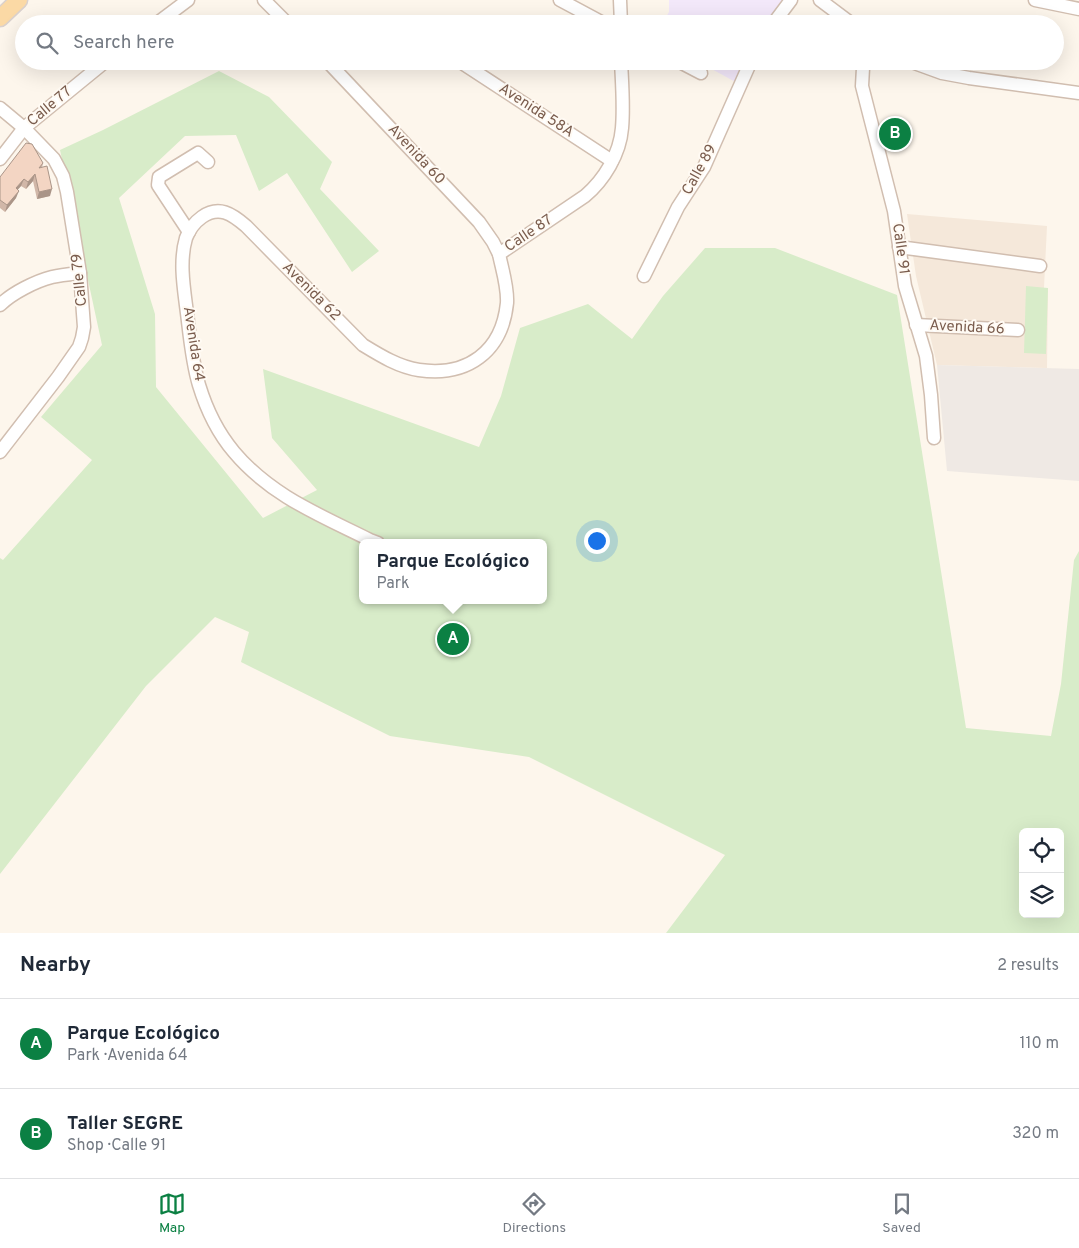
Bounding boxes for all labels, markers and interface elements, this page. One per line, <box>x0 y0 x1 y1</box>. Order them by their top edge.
search box <box>15 15 1064 70</box>
icon: search <box>33 29 61 57</box>
text: Search here <box>73 31 175 55</box>
street label: Avenida 58A <box>495 80 577 142</box>
street label: Calle 77 <box>24 83 76 131</box>
pin: B <box>879 115 911 153</box>
street label: Avenida 60 <box>383 121 449 189</box>
street label: Calle 89 <box>678 141 722 199</box>
street label: Calle 87 <box>501 211 557 257</box>
street label: Calle 91 <box>887 222 913 276</box>
street label: Calle 79 <box>68 253 92 307</box>
street label: Avenida 62 <box>278 259 344 325</box>
street label: Avenida 64 <box>178 305 208 383</box>
street label: Avenida 66 <box>929 317 1005 339</box>
your location <box>584 528 610 554</box>
popup <box>359 539 547 604</box>
text: Parque Ecológico <box>376 550 530 574</box>
text: Park <box>376 574 410 594</box>
pin: A <box>437 620 469 658</box>
map controls <box>1019 828 1064 918</box>
button: locate <box>1019 828 1064 873</box>
button: layers <box>1019 873 1064 918</box>
text: Nearby <box>20 952 91 979</box>
text: 2 results <box>997 956 1059 976</box>
text: Parque Ecológico <box>67 1022 220 1046</box>
text: A <box>30 1034 42 1054</box>
text: 110 m <box>1019 1034 1059 1054</box>
text: Park · Avenida 64 <box>67 1046 188 1066</box>
text: Taller SEGRE <box>67 1112 183 1136</box>
text: B <box>30 1124 42 1144</box>
text: 320 m <box>1012 1124 1059 1144</box>
text: Shop · Calle 91 <box>67 1136 166 1156</box>
tab: Map <box>158 1190 186 1237</box>
tab: Directions <box>502 1190 566 1237</box>
tab: Saved <box>882 1190 921 1237</box>

